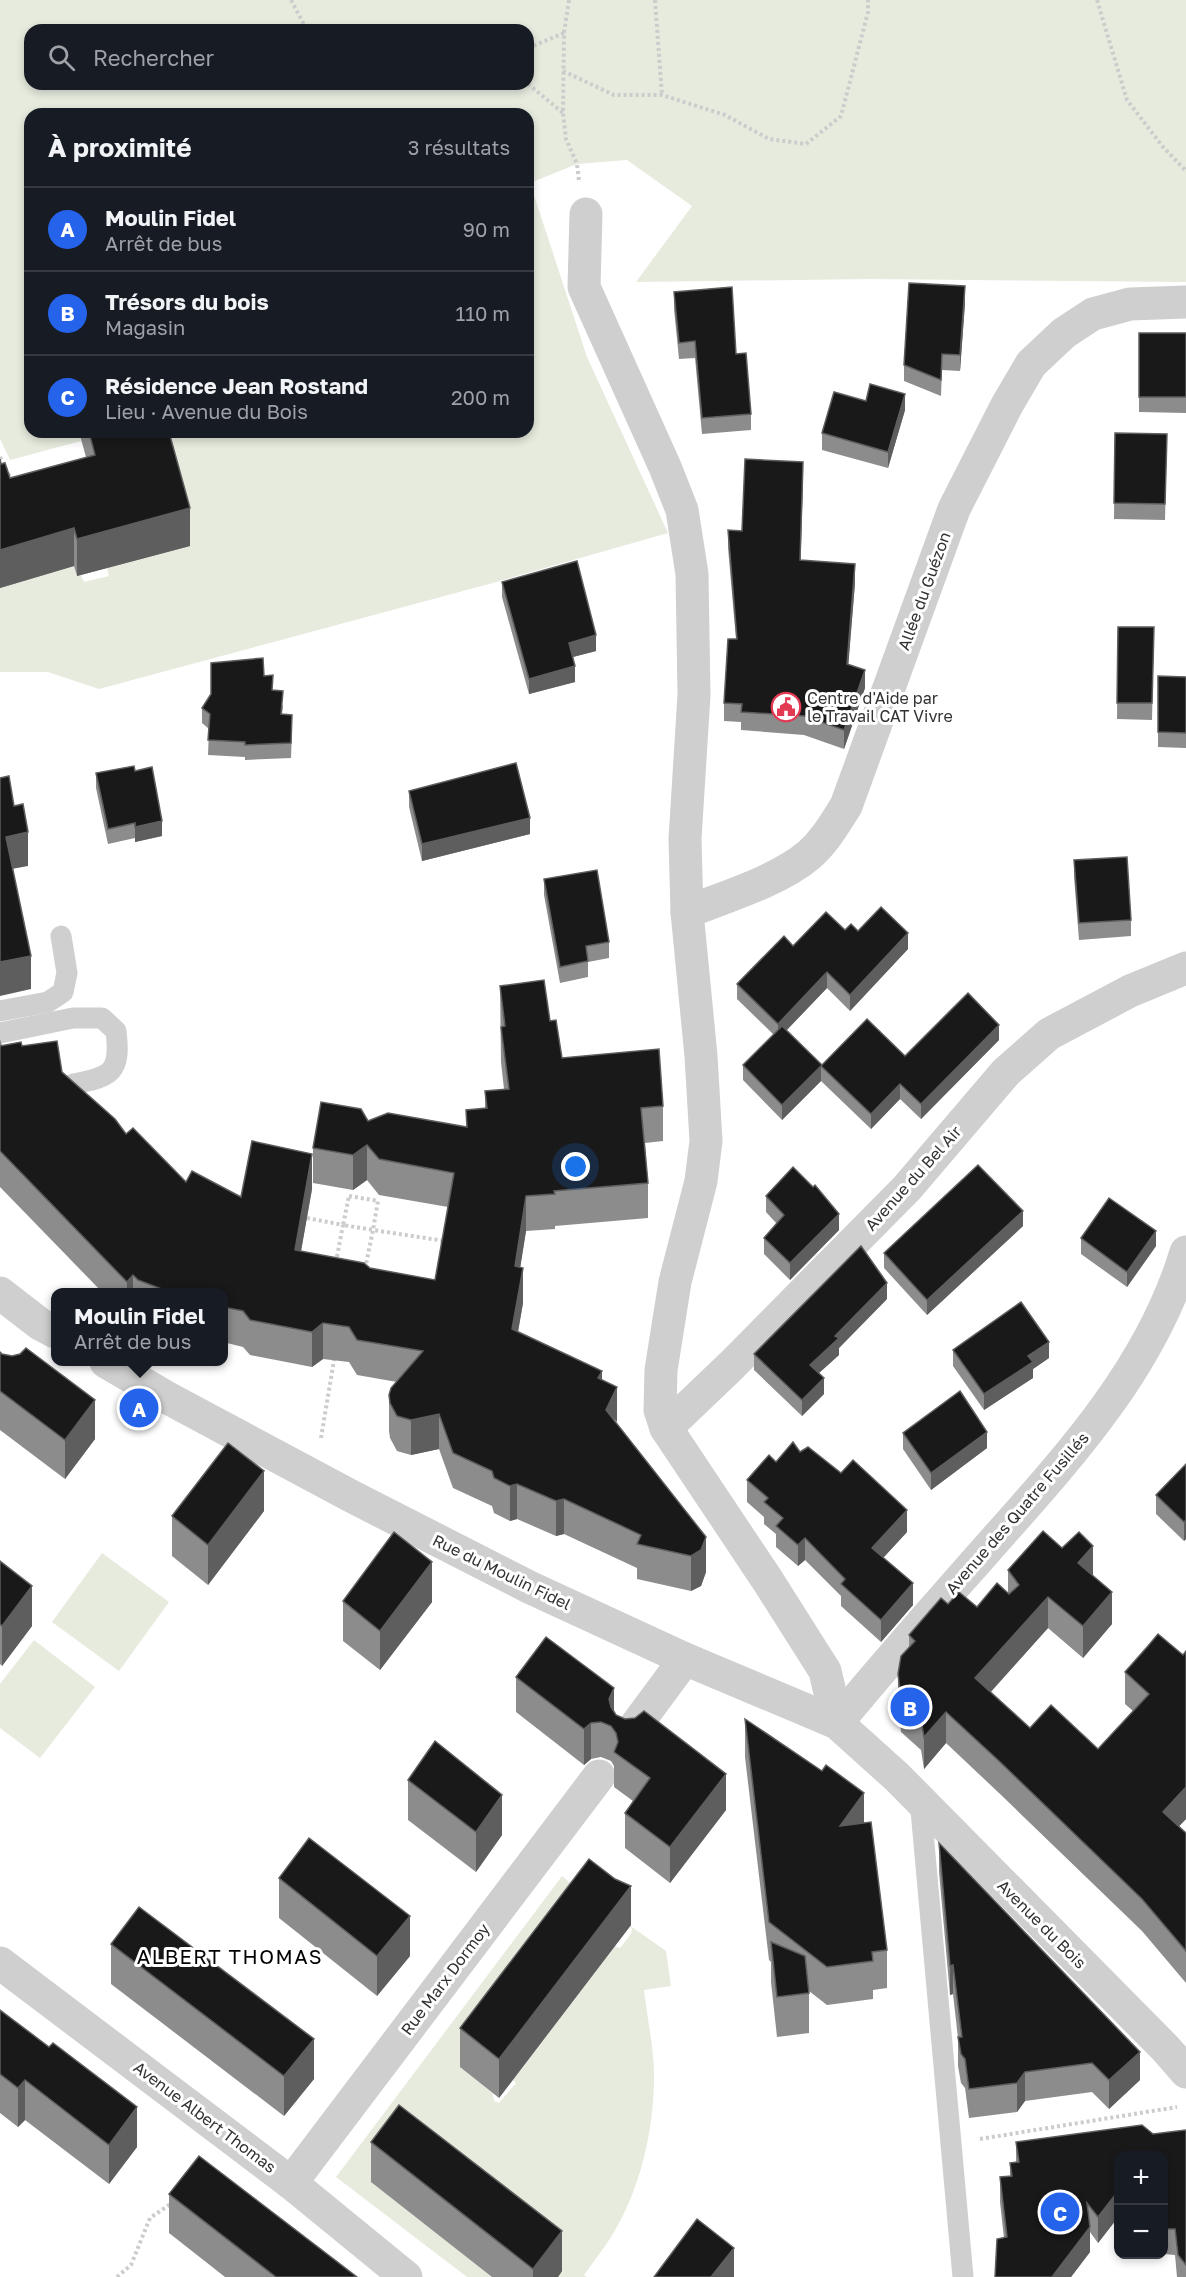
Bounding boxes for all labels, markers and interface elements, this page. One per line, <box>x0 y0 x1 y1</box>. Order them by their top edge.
search box <box>24 24 534 90</box>
icon: search <box>45 41 78 74</box>
text: Rechercher <box>93 44 214 71</box>
text: À proximité <box>48 132 192 163</box>
text: 3 résultats <box>408 135 510 159</box>
text: Moulin Fidel <box>105 204 236 231</box>
text: A <box>60 217 75 241</box>
text: 90 m <box>463 217 510 241</box>
text: Arrêt de bus <box>105 231 222 255</box>
text: Trésors du bois <box>105 288 269 315</box>
text: B <box>60 301 75 325</box>
text: 110 m <box>456 301 510 325</box>
text: Magasin <box>105 315 185 339</box>
text: Résidence Jean Rostand <box>105 372 368 399</box>
text: C <box>60 385 75 409</box>
text: 200 m <box>451 385 510 409</box>
text: Lieu · Avenue du Bois <box>105 399 308 423</box>
street label: Allée du Guézon <box>893 529 955 653</box>
place label: Centre d'Aide par le Travail CAT Vivre <box>807 688 953 726</box>
public building icon: Centre d'Aide par le Travail CAT Vivre <box>770 691 802 723</box>
street label: Avenue du Bel Air <box>861 1121 965 1235</box>
your location <box>561 1152 590 1181</box>
popup <box>51 1288 228 1366</box>
text: Moulin Fidel <box>74 1302 205 1329</box>
text: Arrêt de bus <box>74 1329 191 1353</box>
pin: A <box>120 1386 158 1430</box>
street label: Avenue des Quatre Fusillés <box>941 1428 1093 1598</box>
street label: Rue du Moulin Fidel <box>430 1530 574 1614</box>
pin: B <box>890 1684 930 1730</box>
street label: Avenue du Bois <box>994 1876 1090 1972</box>
street label: Rue Marx Dormoy <box>396 1919 494 2039</box>
district label: ALBERT THOMAS <box>137 1944 323 1968</box>
street label: Avenue Albert Thomas <box>130 2057 280 2177</box>
map controls <box>1114 2151 1168 2259</box>
button: + <box>1114 2151 1168 2205</box>
pin: C <box>1040 2190 1080 2234</box>
button: − <box>1114 2205 1168 2259</box>

